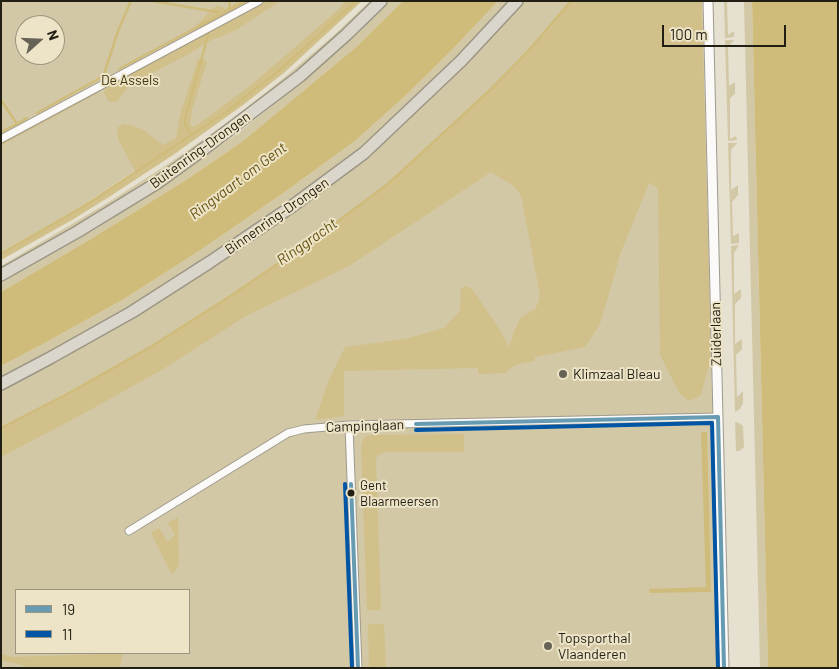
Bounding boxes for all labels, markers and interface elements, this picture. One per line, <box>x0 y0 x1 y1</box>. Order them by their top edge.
north arrow <box>15 15 65 65</box>
scale bar <box>664 15 788 47</box>
text: 100 m <box>670 25 708 43</box>
text: N <box>44 28 63 42</box>
park label: De Assels <box>101 72 159 88</box>
street label: Buitenring-Drongen <box>146 108 254 192</box>
water label: Ringvaart om Gent <box>186 139 290 223</box>
street label: Binnenring-Drongen <box>222 174 332 258</box>
water label: Ringgracht <box>273 215 341 269</box>
street label: Zuiderlaan <box>707 302 725 366</box>
place label: Klimzaal Bleau <box>573 366 661 382</box>
marker: Klimzaal Bleau <box>557 368 569 380</box>
street label: Campinglaan <box>325 416 405 436</box>
place label: Gent Blaarmeersen <box>360 478 439 509</box>
marker: Gent Blaarmeersen <box>346 488 356 498</box>
legend <box>15 589 190 654</box>
text: 19 <box>62 600 75 618</box>
text: 11 <box>62 625 73 643</box>
place label: Topsporthal Vlaanderen <box>558 630 631 662</box>
marker: Topsporthal Vlaanderen <box>542 640 554 652</box>

